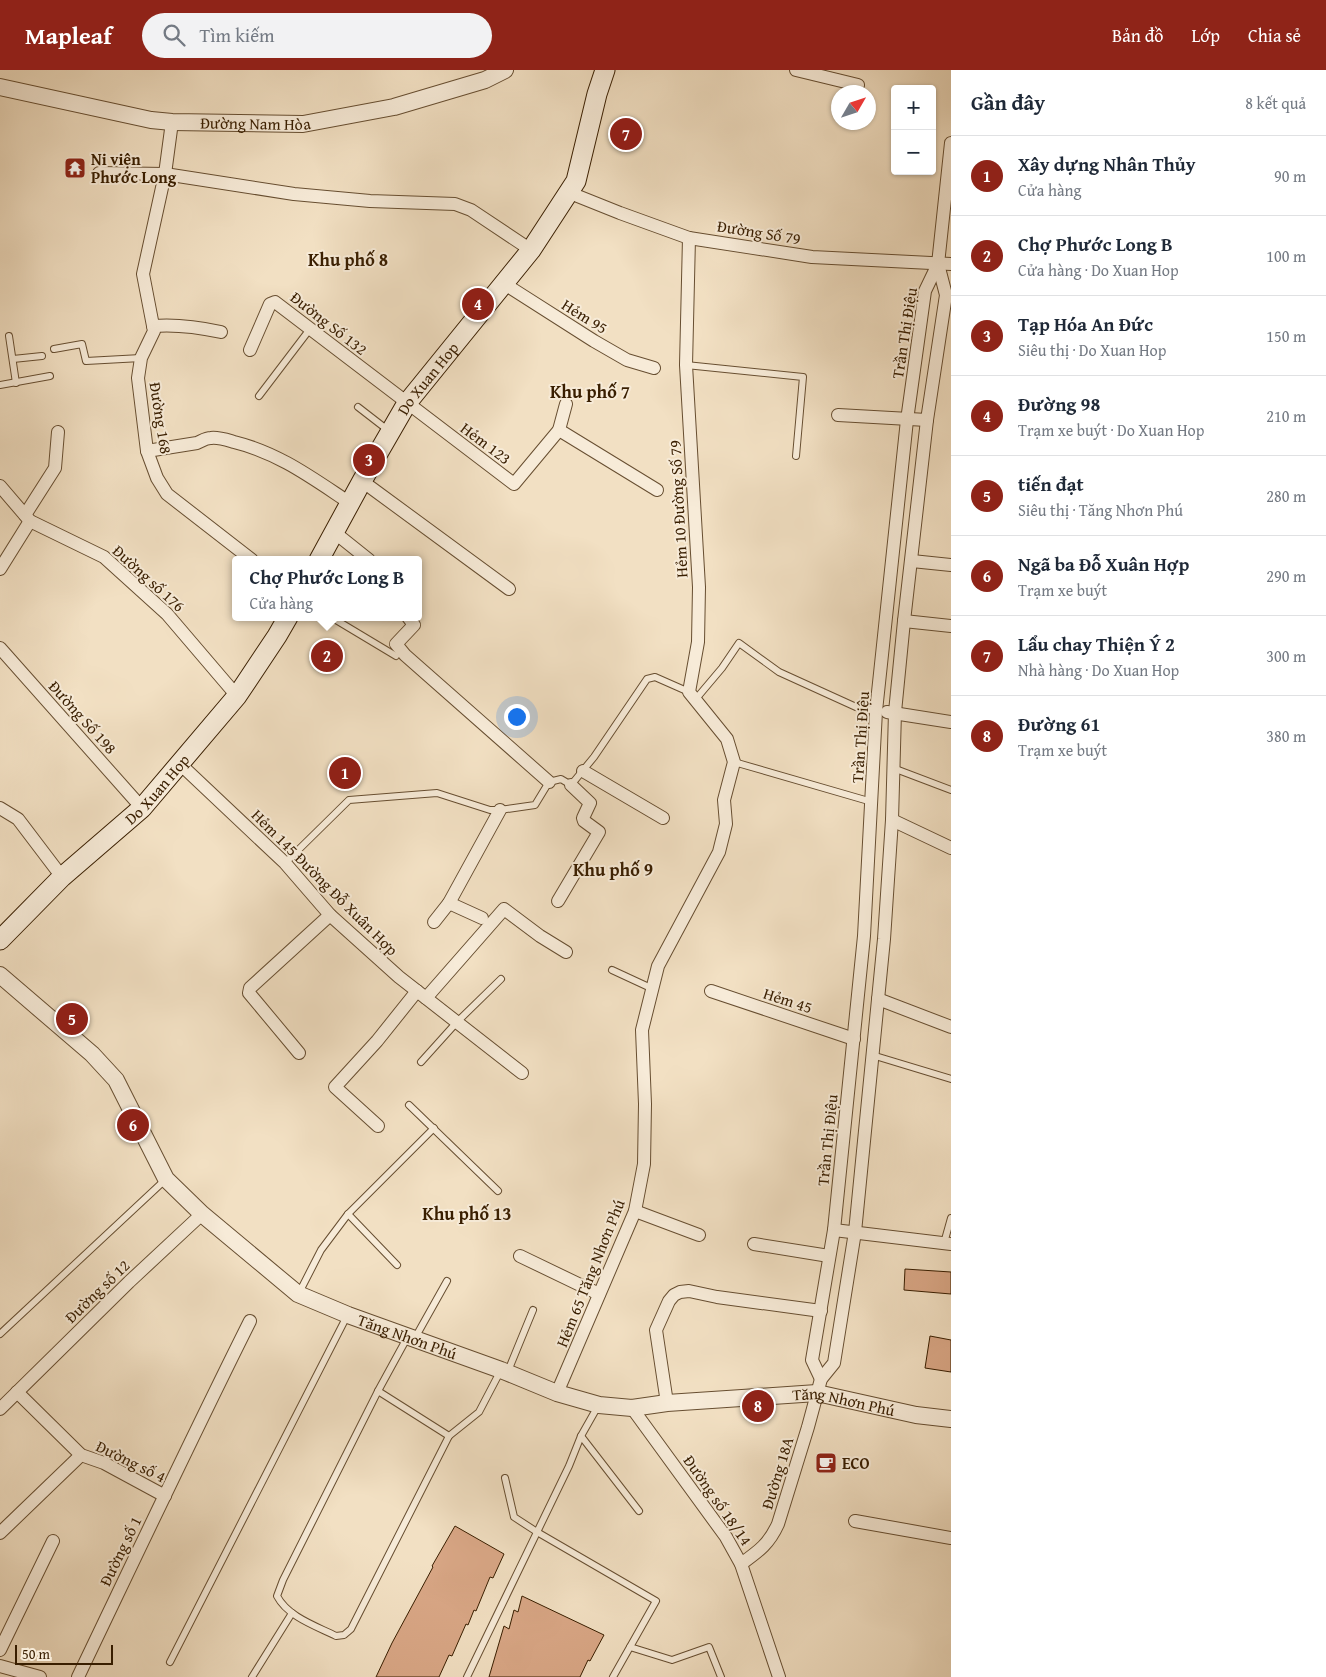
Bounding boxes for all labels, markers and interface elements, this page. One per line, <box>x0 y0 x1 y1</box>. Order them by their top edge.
search box <box>142 13 492 58</box>
text: Mapleaf <box>25 18 112 53</box>
icon: search <box>160 21 188 49</box>
text: Tìm kiếm <box>200 21 275 49</box>
text: Bản đồ <box>1112 22 1164 49</box>
text: Lớp <box>1192 22 1220 49</box>
text: Chia sẻ <box>1248 22 1301 49</box>
north arrow <box>831 85 876 130</box>
map controls <box>891 85 936 175</box>
button: + <box>891 85 936 130</box>
text: Gần đây <box>971 87 1045 118</box>
text: 8 kết quả <box>1245 91 1306 115</box>
street label: Đường Nam Hòa <box>200 110 313 136</box>
pin: 7 <box>610 115 642 153</box>
button: − <box>891 130 936 175</box>
place label: Ni viện Phước Long <box>91 147 177 189</box>
text: Xây dựng Nhân Thủy <box>1018 150 1195 178</box>
temple icon: Ni viện Phước Long <box>63 156 87 180</box>
text: 1 <box>983 164 991 188</box>
text: 90 m <box>1274 164 1306 188</box>
text: Cửa hàng <box>1018 178 1081 202</box>
street label: Đường Số 79 <box>716 214 803 250</box>
text: Chợ Phước Long B <box>1018 230 1173 258</box>
text: 2 <box>983 244 991 268</box>
text: 100 m <box>1266 244 1306 268</box>
district label: Khu phố 8 <box>308 246 388 273</box>
text: Cửa hàng · Do Xuan Hop <box>1018 258 1179 282</box>
street label: Đường Số 132 <box>285 285 373 361</box>
pin: 4 <box>462 285 494 323</box>
street label: Trần Thị Điệu <box>885 285 923 380</box>
street label: Hẻm 95 <box>557 293 613 339</box>
text: Tạp Hóa An Đức <box>1018 310 1153 338</box>
text: 3 <box>983 324 991 348</box>
text: 150 m <box>1266 324 1306 348</box>
street label: Do Xuan Hop <box>391 336 464 419</box>
text: Siêu thị · Do Xuan Hop <box>1018 338 1166 362</box>
district label: Khu phố 7 <box>550 378 630 405</box>
street label: Đường 168 <box>143 380 179 456</box>
text: Đường 98 <box>1018 390 1100 418</box>
text: 4 <box>983 404 991 428</box>
text: 210 m <box>1266 404 1306 428</box>
street label: Hẻm 123 <box>456 416 516 470</box>
text: Trạm xe buýt · Do Xuan Hop <box>1018 418 1204 442</box>
street label: Hẻm 10 Đường Số 79 <box>662 439 694 578</box>
pin: 3 <box>353 441 385 479</box>
text: tiến đạt <box>1018 470 1084 498</box>
text: 5 <box>983 484 991 508</box>
text: 280 m <box>1266 484 1306 508</box>
text: Siêu thị · Tăng Nhơn Phú <box>1018 498 1183 522</box>
street label: Đường số 176 <box>107 539 191 617</box>
text: Ngã ba Đỗ Xuân Hợp <box>1018 550 1189 578</box>
popup <box>232 556 422 621</box>
text: Chợ Phước Long B <box>250 563 404 591</box>
text: 6 <box>983 564 991 588</box>
text: 290 m <box>1266 564 1306 588</box>
text: Trạm xe buýt <box>1018 578 1107 602</box>
text: Cửa hàng <box>250 591 313 615</box>
text: Lẩu chay Thiện Ý 2 <box>1018 630 1175 658</box>
pin: 2 <box>311 637 343 675</box>
text: 7 <box>983 644 991 668</box>
text: 300 m <box>1266 644 1306 668</box>
text: Nhà hàng · Do Xuan Hop <box>1018 658 1179 682</box>
street label: Đường Số 198 <box>43 675 123 759</box>
street label: Trần Thị Điệu <box>845 690 875 784</box>
your location <box>504 704 530 730</box>
text: Đường 61 <box>1018 710 1100 738</box>
text: 8 <box>983 724 991 748</box>
text: 380 m <box>1266 724 1306 748</box>
text: Trạm xe buýt <box>1018 738 1107 762</box>
street label: Do Xuan Hop <box>119 748 195 830</box>
pin: 1 <box>329 754 361 792</box>
street label: Hẻm 145 Đường Đỗ Xuân Hợp <box>246 803 404 961</box>
district label: Khu phố 9 <box>573 856 653 883</box>
street label: Hẻm 45 <box>760 981 816 1019</box>
pin: 5 <box>56 1000 88 1038</box>
street label: Trần Thị Điệu <box>810 1093 844 1187</box>
pin: 6 <box>117 1106 149 1144</box>
street label: Hẻm 65 Tăng Nhơn Phú <box>549 1195 631 1351</box>
district label: Khu phố 13 <box>422 1200 512 1227</box>
street label: Đường số 12 <box>59 1254 135 1328</box>
street label: Tăng Nhơn Phú <box>354 1307 461 1365</box>
street label: Tăng Nhơn Phú <box>792 1381 898 1422</box>
pin: 8 <box>742 1387 774 1425</box>
street label: Đường số 4 <box>92 1434 170 1488</box>
street label: Đường 18A <box>755 1434 799 1512</box>
street label: Đường số 18/14 <box>678 1450 758 1550</box>
cafe icon: ECO <box>814 1451 838 1475</box>
place label: ECO <box>842 1451 870 1475</box>
street label: Đường số 1 <box>93 1512 147 1590</box>
scale bar <box>15 1642 112 1665</box>
text: 50 m <box>22 1644 50 1664</box>

